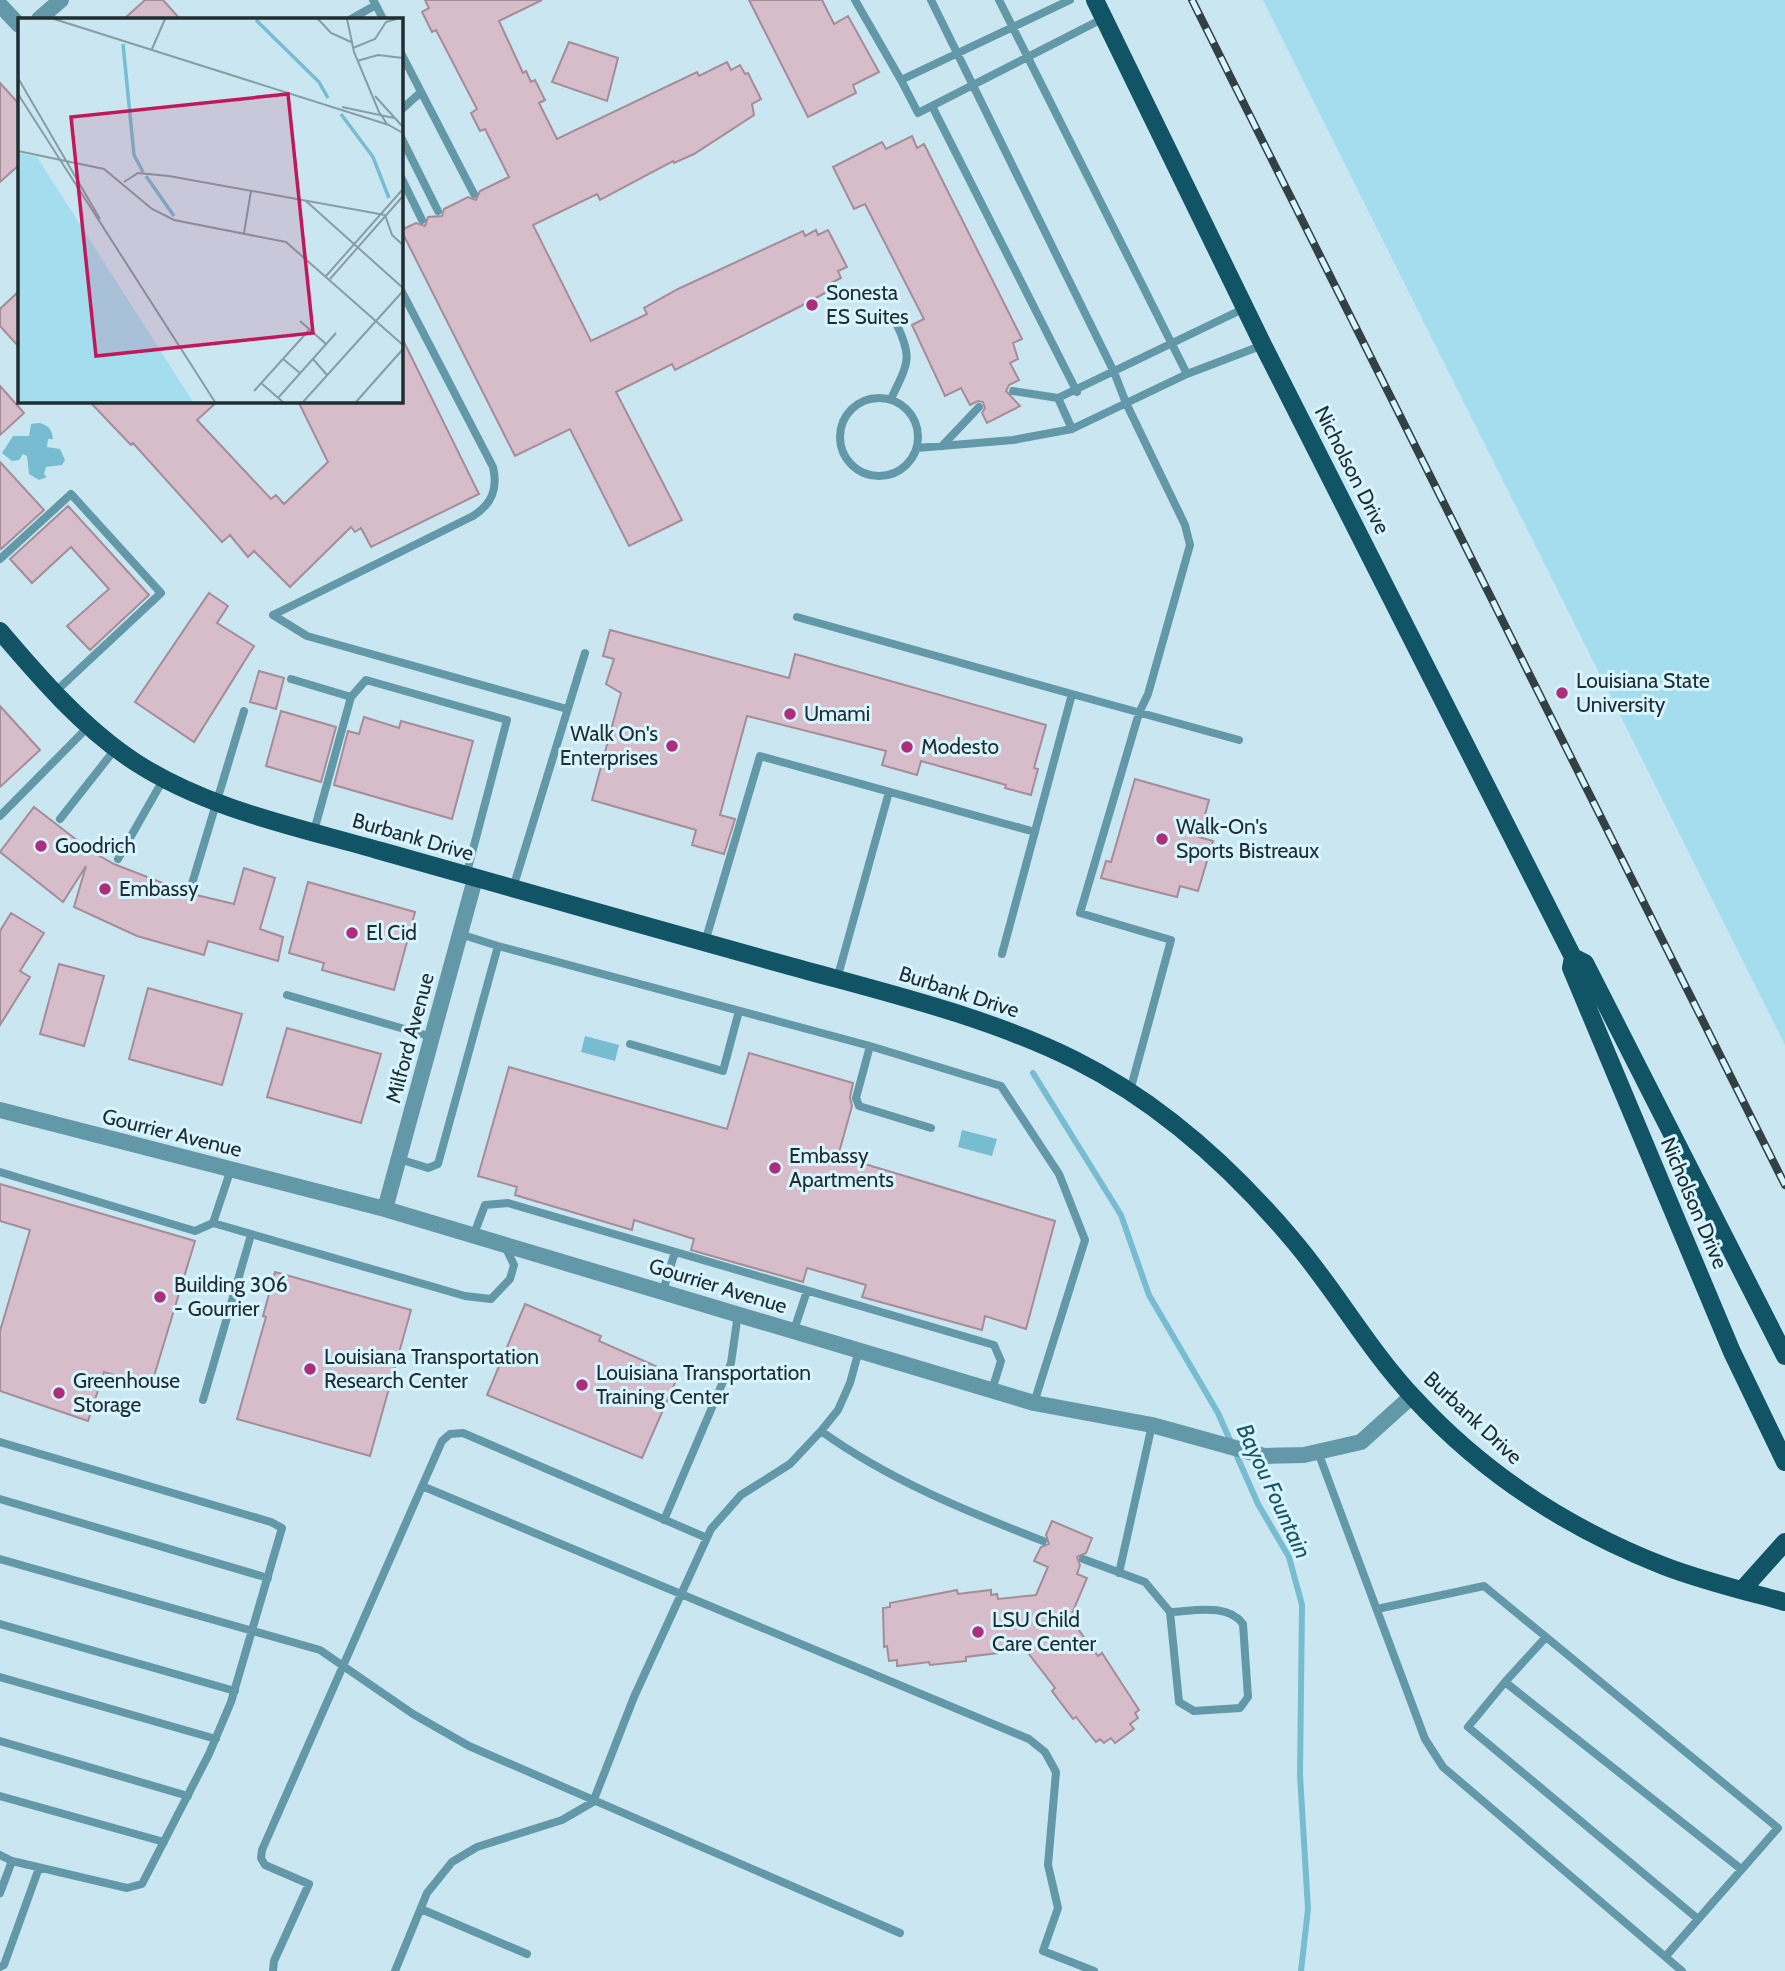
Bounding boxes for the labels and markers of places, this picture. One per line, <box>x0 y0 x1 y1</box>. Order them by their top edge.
place label: Sonesta ES Suites <box>826 280 909 329</box>
marker: Sonesta ES Suites <box>804 297 820 313</box>
place label: Louisiana State University <box>1576 668 1710 717</box>
marker: Louisiana State University <box>1554 685 1570 701</box>
place label: Umami <box>804 701 870 726</box>
marker: Umami <box>782 706 798 722</box>
place label: Walk On's Enterprises <box>560 721 658 770</box>
place label: Modesto <box>921 734 999 759</box>
marker: Walk On's Enterprises <box>664 738 680 754</box>
marker: Modesto <box>899 739 915 755</box>
place label: Walk-On's Sports Bistreaux <box>1176 814 1319 863</box>
marker: Walk-On's Sports Bistreaux <box>1154 831 1170 847</box>
place label: Goodrich <box>55 833 136 858</box>
marker: Goodrich <box>33 838 49 854</box>
place label: Embassy <box>119 876 199 901</box>
marker: Embassy <box>97 881 113 897</box>
place label: El Cid <box>366 920 417 945</box>
marker: El Cid <box>344 925 360 941</box>
place label: Embassy Apartments <box>789 1143 894 1192</box>
marker: Embassy Apartments <box>767 1160 783 1176</box>
place label: Building 306 - Gourrier <box>174 1272 288 1321</box>
marker: Building 306 - Gourrier <box>152 1289 168 1305</box>
place label: Louisiana Transportation Research Center <box>324 1344 539 1393</box>
place label: Louisiana Transportation Training Center <box>596 1360 811 1409</box>
marker: Louisiana Transportation Research Center <box>302 1361 318 1377</box>
place label: Greenhouse Storage <box>73 1368 180 1417</box>
marker: Louisiana Transportation Training Center <box>574 1377 590 1393</box>
marker: Greenhouse Storage <box>51 1385 67 1401</box>
place label: LSU Child Care Center <box>992 1607 1097 1656</box>
marker: LSU Child Care Center <box>970 1624 986 1640</box>

